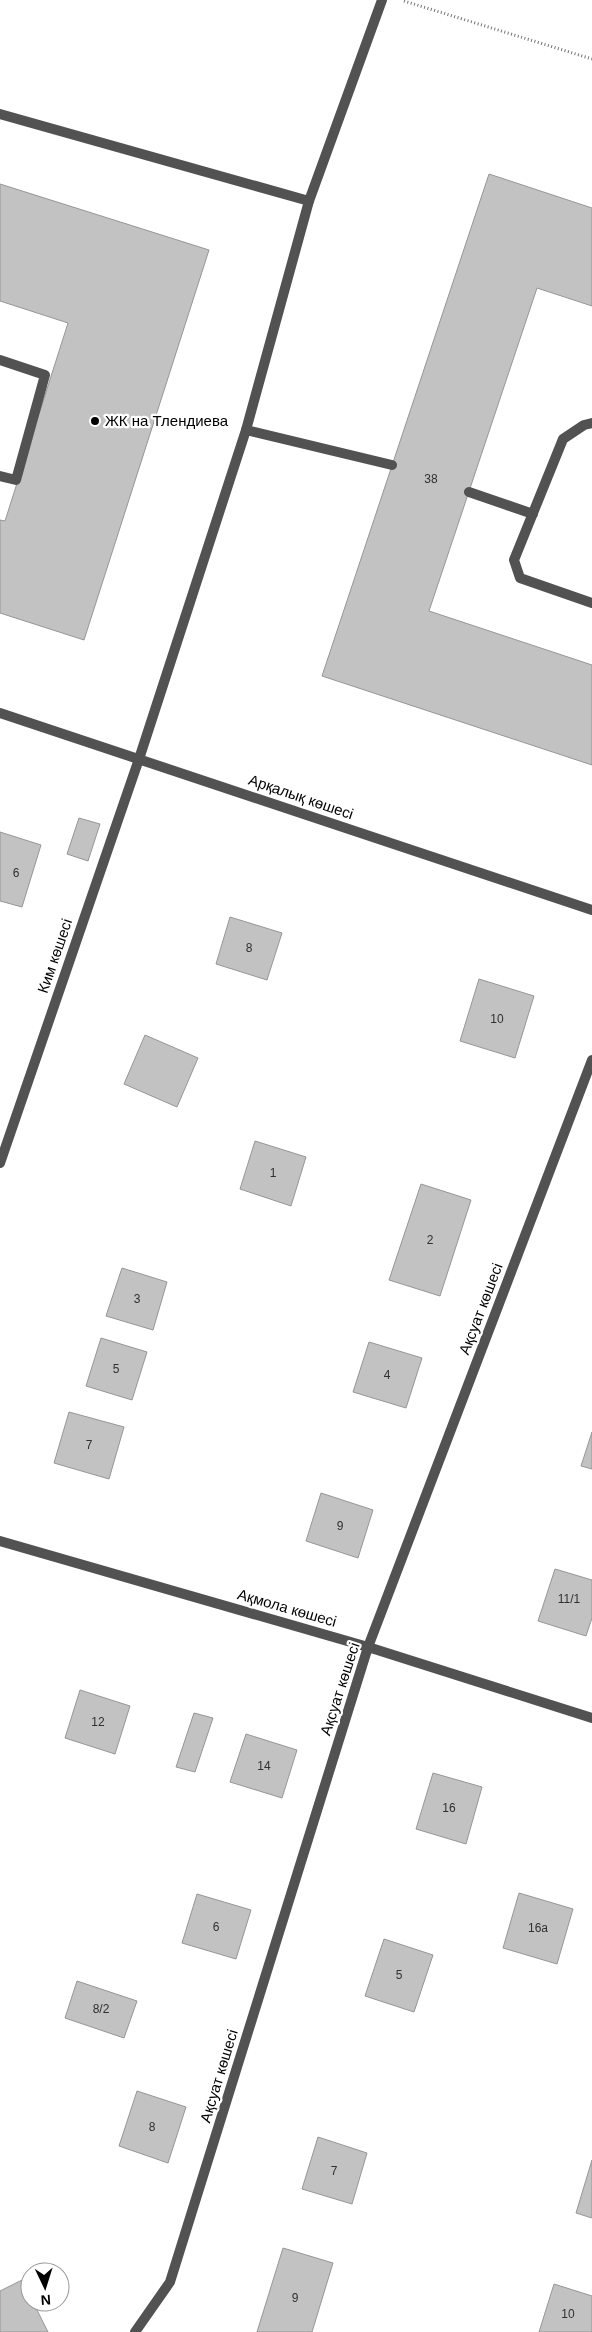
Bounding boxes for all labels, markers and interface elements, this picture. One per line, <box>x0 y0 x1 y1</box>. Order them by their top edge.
place label: ЖК на Тлендиева <box>105 412 229 429</box>
marker: ЖК на Тлендиева <box>89 415 101 427</box>
house number: 38 <box>424 472 438 486</box>
street label: Арқалық көшесі <box>247 771 356 822</box>
house number: 6 <box>13 866 20 880</box>
street label: Ким көшесі <box>34 916 75 995</box>
house number: 8 <box>246 941 253 955</box>
house number: 10 <box>490 1012 504 1026</box>
house number: 1 <box>270 1166 277 1180</box>
house number: 2 <box>427 1233 434 1247</box>
street label: Ақсуат көшесі <box>455 1261 506 1357</box>
house number: 3 <box>134 1292 141 1306</box>
house number: 5 <box>113 1362 120 1376</box>
house number: 4 <box>384 1368 391 1382</box>
house number: 7 <box>86 1438 93 1452</box>
house number: 9 <box>337 1519 344 1533</box>
street label: Ақмола көшесі <box>236 1585 339 1630</box>
house number: 11/1 <box>558 1592 581 1606</box>
street label: Ақсуат көшесі <box>317 1640 363 1737</box>
house number: 12 <box>91 1715 105 1729</box>
house number: 14 <box>257 1759 271 1773</box>
house number: 16 <box>442 1801 456 1815</box>
house number: 6 <box>213 1920 220 1934</box>
house number: 16а <box>528 1921 548 1935</box>
house number: 5 <box>396 1968 403 1982</box>
house number: 8/2 <box>93 2002 110 2016</box>
street label: Ақсуат көшесі <box>196 2027 241 2125</box>
house number: 8 <box>149 2120 156 2134</box>
house number: 7 <box>331 2164 338 2178</box>
north arrow <box>20 2262 70 2312</box>
house number: 9 <box>292 2291 299 2305</box>
text: N <box>40 2292 52 2308</box>
house number: 10 <box>561 2307 575 2321</box>

